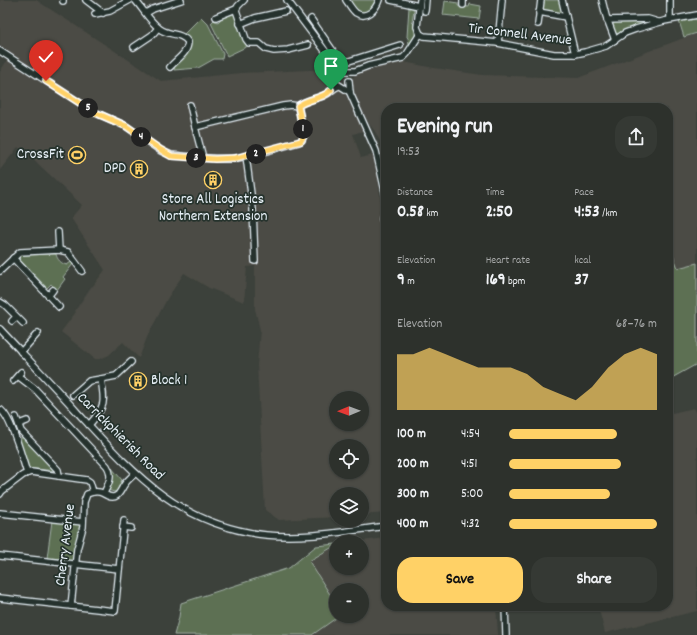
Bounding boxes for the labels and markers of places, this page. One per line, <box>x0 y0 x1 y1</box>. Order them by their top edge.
pin <box>29 40 63 81</box>
pin <box>314 49 348 90</box>
pin: 5 <box>78 98 98 118</box>
pin: 1 <box>293 119 313 139</box>
pin: 4 <box>131 127 151 147</box>
place label: CrossFit <box>17 144 64 166</box>
pin: 2 <box>246 144 266 164</box>
sports icon: CrossFit <box>67 145 87 165</box>
pin: 3 <box>186 148 206 168</box>
place label: DPD <box>104 158 126 180</box>
building icon: DPD <box>129 159 149 179</box>
building icon: Store All Logistics Northern Extension <box>203 170 223 190</box>
place label: Store All Logistics Northern Extension <box>159 189 267 228</box>
place label: Block 1 <box>151 370 187 392</box>
building icon: Block 1 <box>128 371 148 391</box>

